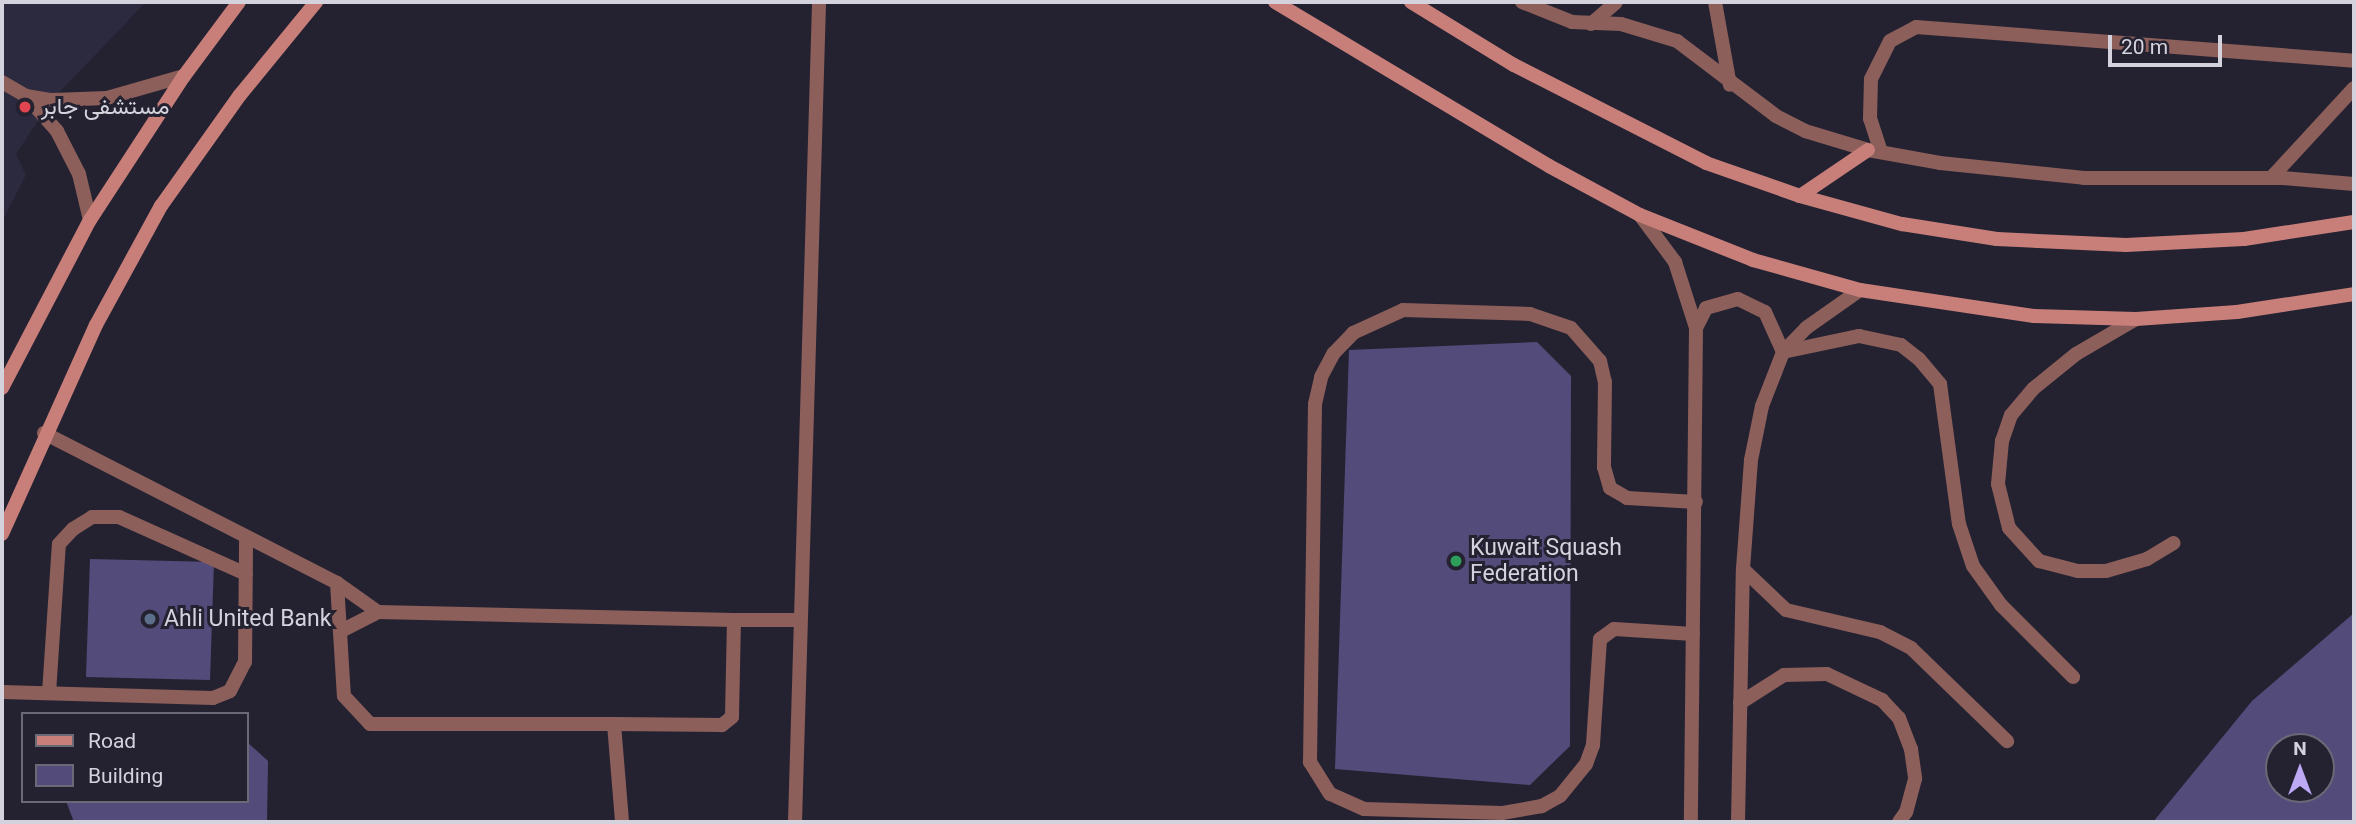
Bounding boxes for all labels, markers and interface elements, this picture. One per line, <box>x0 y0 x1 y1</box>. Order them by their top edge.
scale bar <box>2111 21 2225 65</box>
text: 20 m <box>2121 35 2168 59</box>
place label: مستشفى جابر <box>41 93 170 121</box>
marker: مستشفى جابر <box>15 97 35 117</box>
place label: Kuwait Squash Federation <box>1470 534 1622 588</box>
marker: Kuwait Squash Federation <box>1448 553 1464 569</box>
place label: Ahli United Bank <box>164 605 331 633</box>
marker: Ahli United Bank <box>142 611 158 627</box>
legend <box>21 712 248 803</box>
text: Road <box>88 729 136 753</box>
north arrow <box>2265 733 2335 803</box>
text: N <box>2293 737 2307 760</box>
text: Building <box>88 764 163 788</box>

